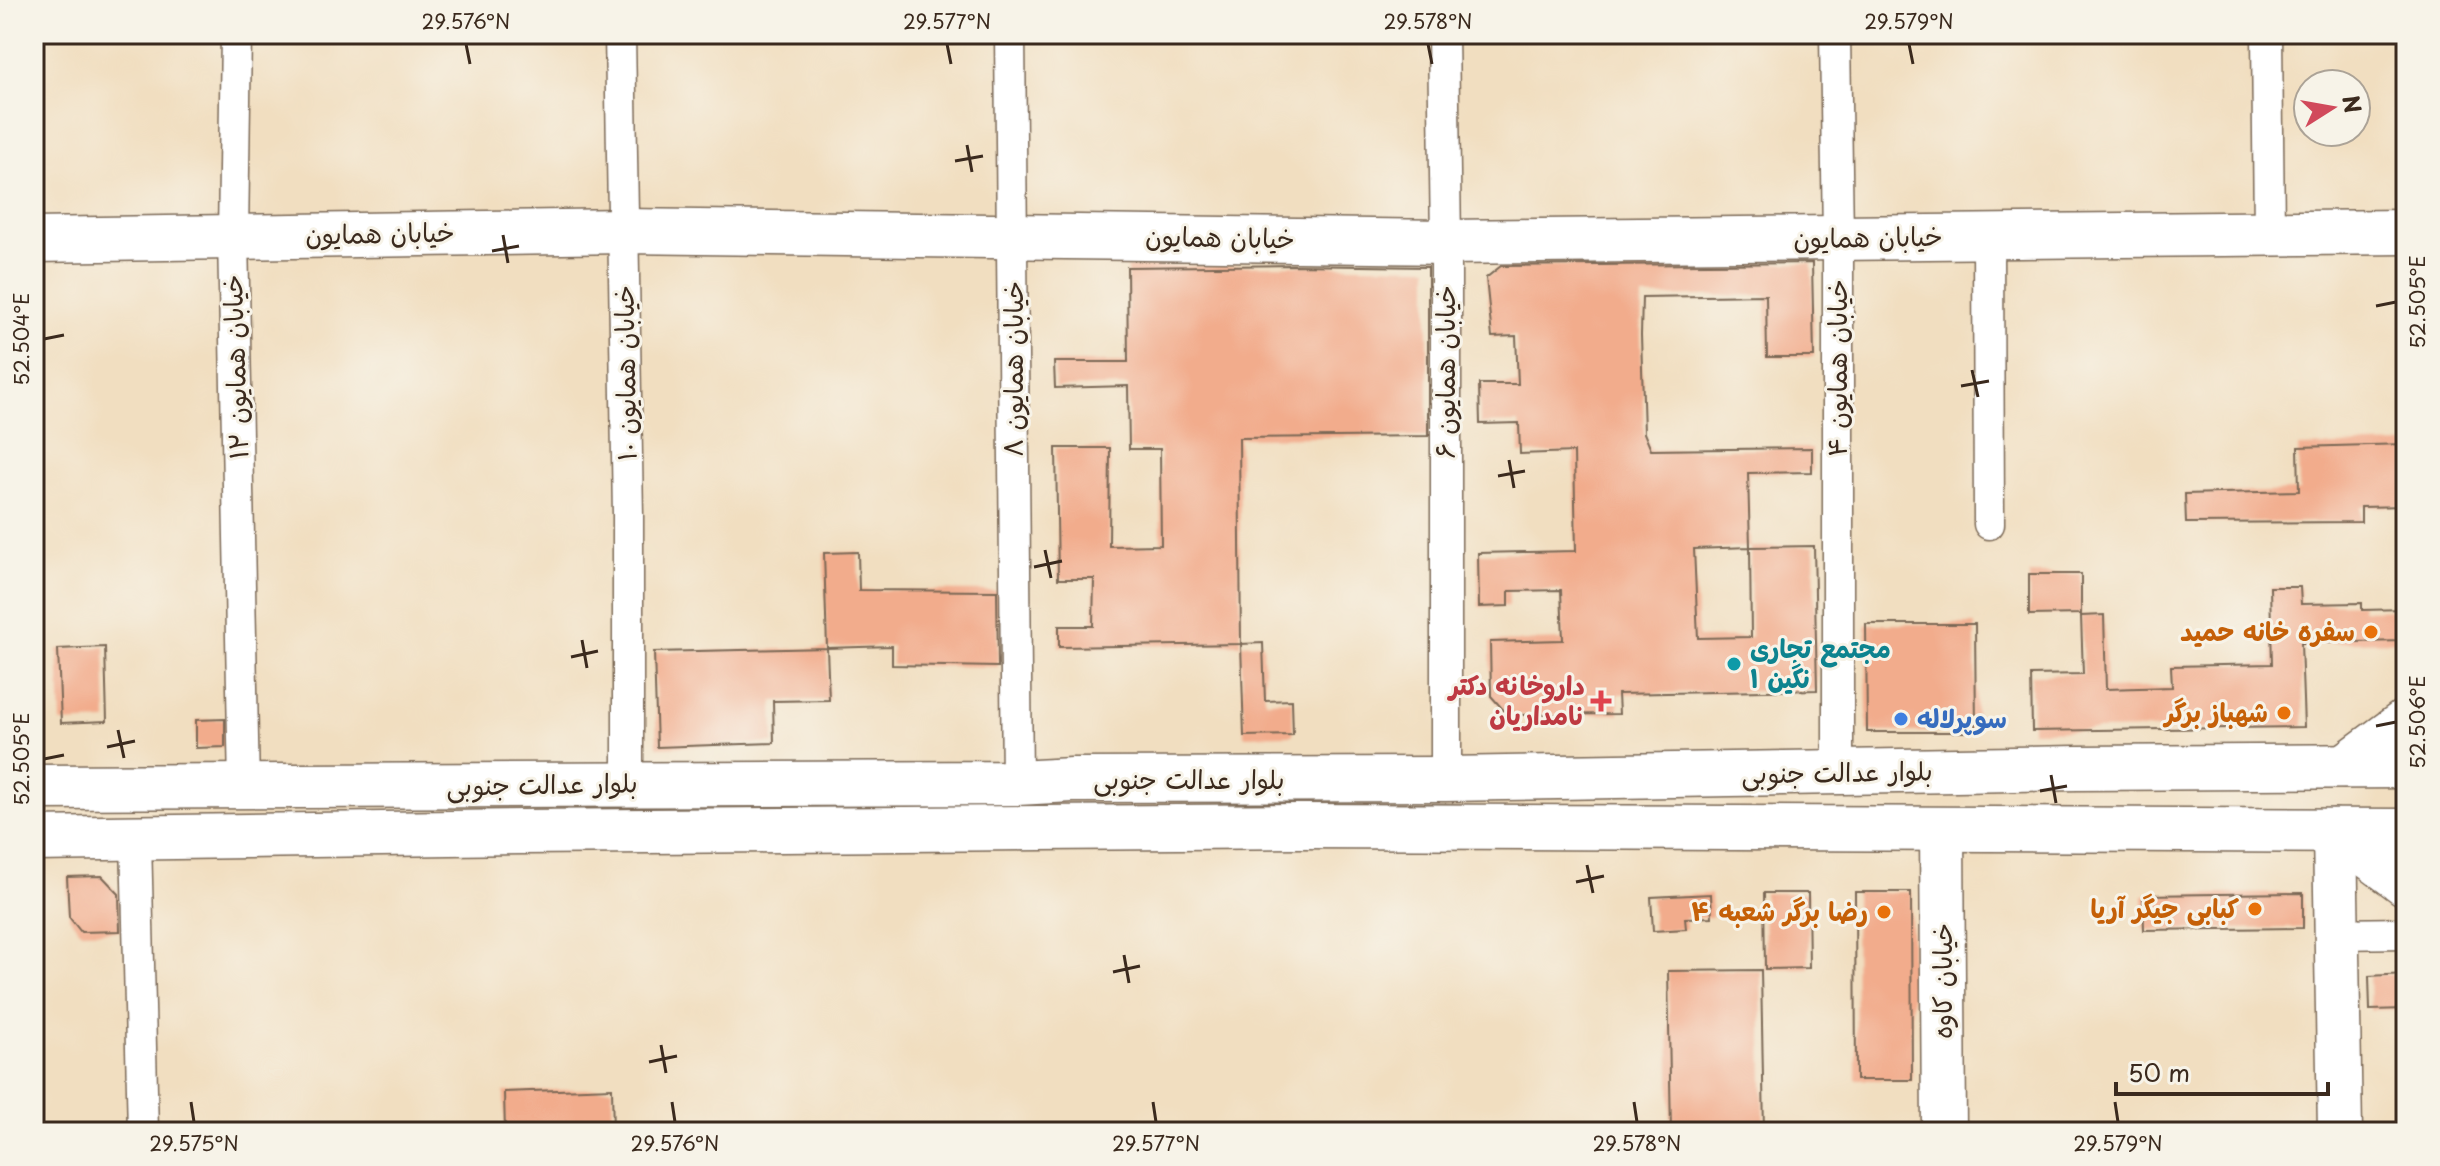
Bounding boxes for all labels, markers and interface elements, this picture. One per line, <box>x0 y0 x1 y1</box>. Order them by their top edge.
text: 29.576°N <box>422 6 510 36</box>
text: 29.577°N <box>903 6 991 36</box>
text: 29.578°N <box>1384 6 1472 36</box>
text: 29.579°N <box>1864 6 1954 36</box>
north arrow <box>2292 68 2372 148</box>
text: N <box>2335 92 2371 116</box>
street label: خیابان همایون <box>305 212 455 253</box>
street label: خیابان همایون <box>1145 216 1295 257</box>
street label: خیابان همایون <box>1793 216 1943 257</box>
text: 52.505°E <box>2402 255 2432 349</box>
street label: خیابان همایون ۱۲ <box>212 274 257 460</box>
street label: خیابان همایون ۴ <box>1817 279 1856 457</box>
street label: خیابان همایون ۸ <box>993 281 1032 457</box>
street label: خیابان همایون ۱۰ <box>603 285 646 461</box>
street label: خیابان همایون ۶ <box>1425 285 1464 459</box>
text: 52.504°E <box>6 292 36 386</box>
place label: سفره خانه حمید <box>2180 611 2355 650</box>
marker: سفره خانه حمید <box>2362 623 2380 641</box>
place label: مجتمع تجاری نگین ۱ <box>1750 628 1891 697</box>
marker: مجتمع تجاری نگین ۱ <box>1725 655 1743 673</box>
place label: داروخانه دکتر نامداریان <box>1447 665 1585 734</box>
text: 52.506°E <box>2402 675 2432 769</box>
marker: داروخانه دکتر نامداریان <box>1592 692 1610 710</box>
place label: شهباز برگر <box>2162 692 2268 731</box>
place label: سوپرلاله <box>1917 698 2007 737</box>
marker: شهباز برگر <box>2275 704 2293 722</box>
marker: سوپرلاله <box>1892 710 1910 728</box>
text: 52.505°E <box>6 712 36 806</box>
street label: بلوار عدالت جنوبی <box>1741 750 1933 793</box>
street label: بلوار عدالت جنوبی <box>1093 759 1285 798</box>
street label: بلوار عدالت جنوبی <box>446 762 638 805</box>
place label: کبابی جیگر آریا <box>2091 888 2239 927</box>
place label: رضا برگر شعبه ۴ <box>1691 891 1868 930</box>
marker: کبابی جیگر آریا <box>2246 900 2264 918</box>
marker: رضا برگر شعبه ۴ <box>1875 903 1893 921</box>
street label: خیابان کاوه <box>1922 923 1961 1039</box>
scale bar <box>2116 1046 2328 1096</box>
text: 50 m <box>2128 1054 2190 1090</box>
text: 29.575°N <box>149 1128 239 1158</box>
text: 29.576°N <box>631 1128 719 1158</box>
text: 29.577°N <box>1112 1128 1200 1158</box>
text: 29.578°N <box>1593 1128 1681 1158</box>
text: 29.579°N <box>2073 1128 2163 1158</box>

